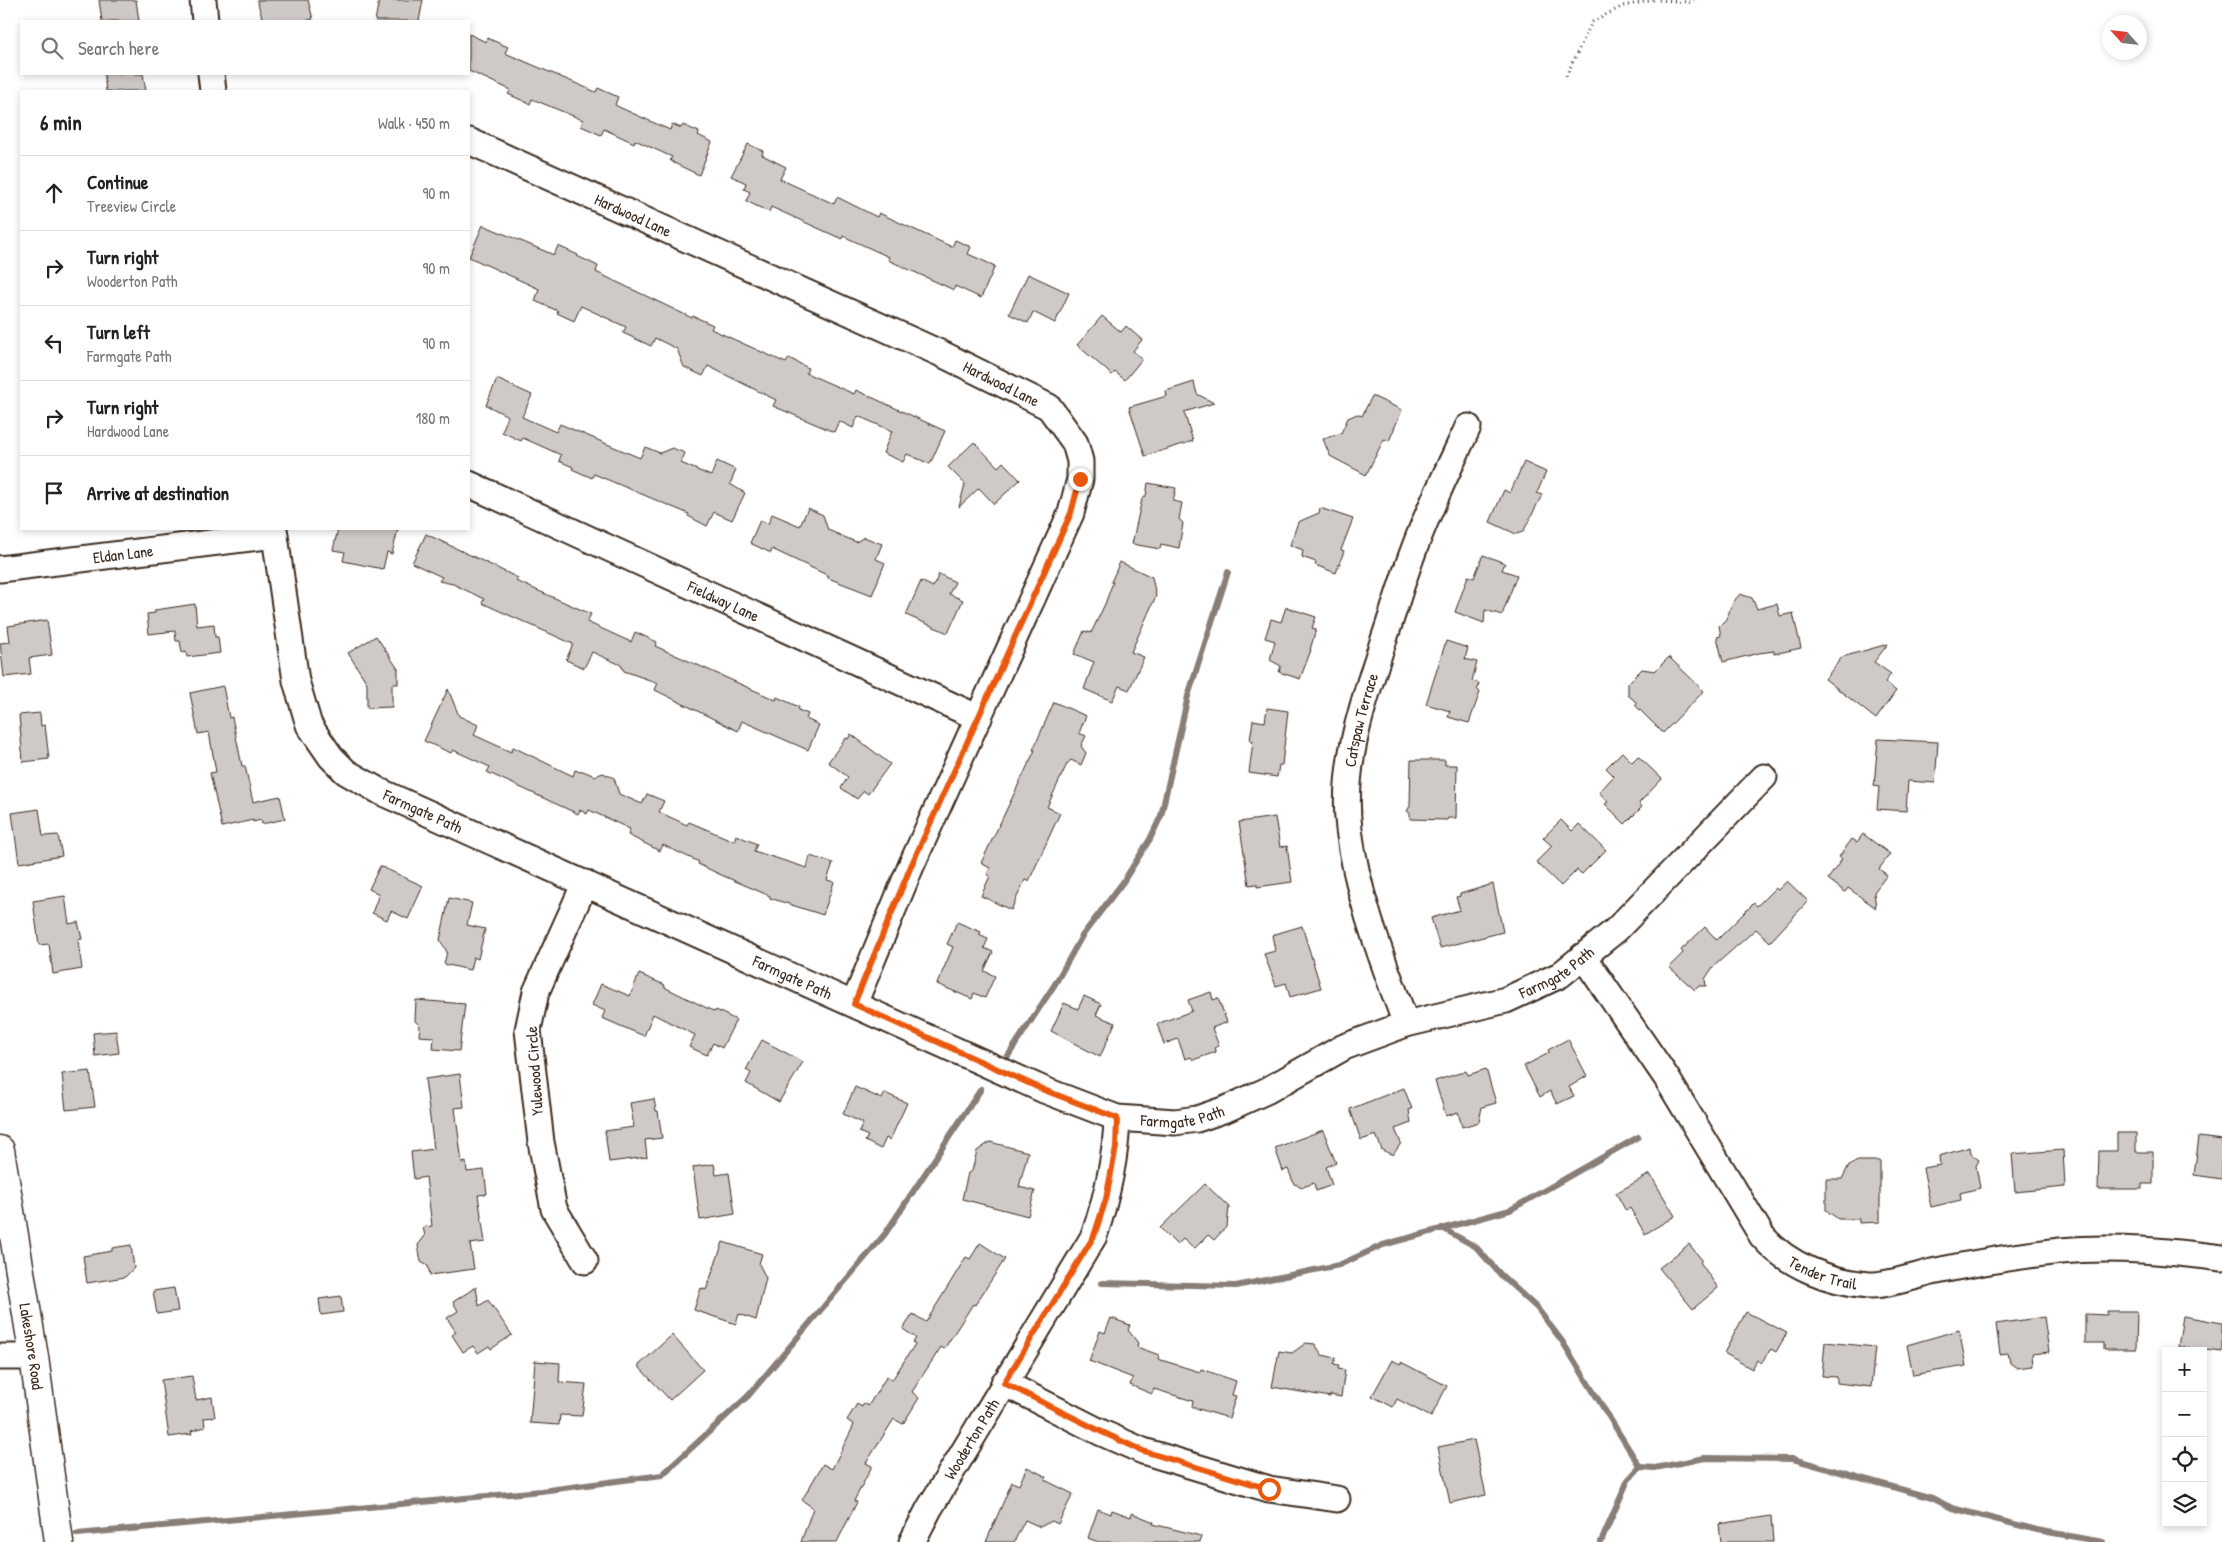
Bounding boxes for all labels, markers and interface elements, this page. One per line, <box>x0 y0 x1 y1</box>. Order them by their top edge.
north arrow <box>2102 15 2147 60</box>
search box <box>20 20 470 75</box>
icon: search <box>38 34 66 62</box>
text: Search here <box>78 35 159 61</box>
text: 6 min <box>40 108 82 137</box>
text: Walk · 450 m <box>378 112 450 134</box>
text: Continue <box>87 169 148 195</box>
icon: ahead <box>40 179 68 207</box>
text: 90 m <box>422 182 450 204</box>
street label: Hardwood Lane <box>591 188 676 242</box>
text: Treeview Circle <box>87 195 176 217</box>
text: Turn right <box>87 244 158 270</box>
icon: right <box>40 254 68 282</box>
text: 90 m <box>422 257 450 279</box>
text: Wooderton Path <box>87 270 178 292</box>
text: Turn left <box>87 319 150 345</box>
icon: left <box>40 329 68 357</box>
text: 90 m <box>422 332 450 354</box>
text: Farmgate Path <box>87 345 171 367</box>
street label: Hardwood Lane <box>960 355 1044 412</box>
text: Turn right <box>87 394 158 420</box>
icon: right <box>40 404 68 432</box>
text: 180 m <box>416 407 450 429</box>
text: Hardwood Lane <box>87 420 169 442</box>
route end <box>1069 468 1092 491</box>
icon: arrive <box>40 479 68 507</box>
text: Arrive at destination <box>87 480 229 506</box>
street label: Eldan Lane <box>92 539 155 568</box>
street label: Fieldway Lane <box>683 574 763 627</box>
street label: Catspaw Terrace <box>1339 670 1383 768</box>
street label: Farmgate Path <box>379 783 466 838</box>
street label: Farmgate Path <box>1514 941 1599 1004</box>
street label: Farmgate Path <box>749 949 836 1004</box>
street label: Yulewood Circle <box>520 1025 548 1116</box>
street label: Farmgate Path <box>1139 1099 1227 1133</box>
street label: Tender Trail <box>1784 1250 1859 1295</box>
street label: Lakeshore Road <box>14 1302 49 1391</box>
map controls <box>2162 1347 2207 1527</box>
button: + <box>2162 1347 2207 1392</box>
button: − <box>2162 1392 2207 1437</box>
street label: Wooderton Path <box>938 1394 1004 1483</box>
button: locate <box>2162 1437 2207 1482</box>
route start <box>1258 1478 1281 1501</box>
button: layers <box>2162 1482 2207 1527</box>

